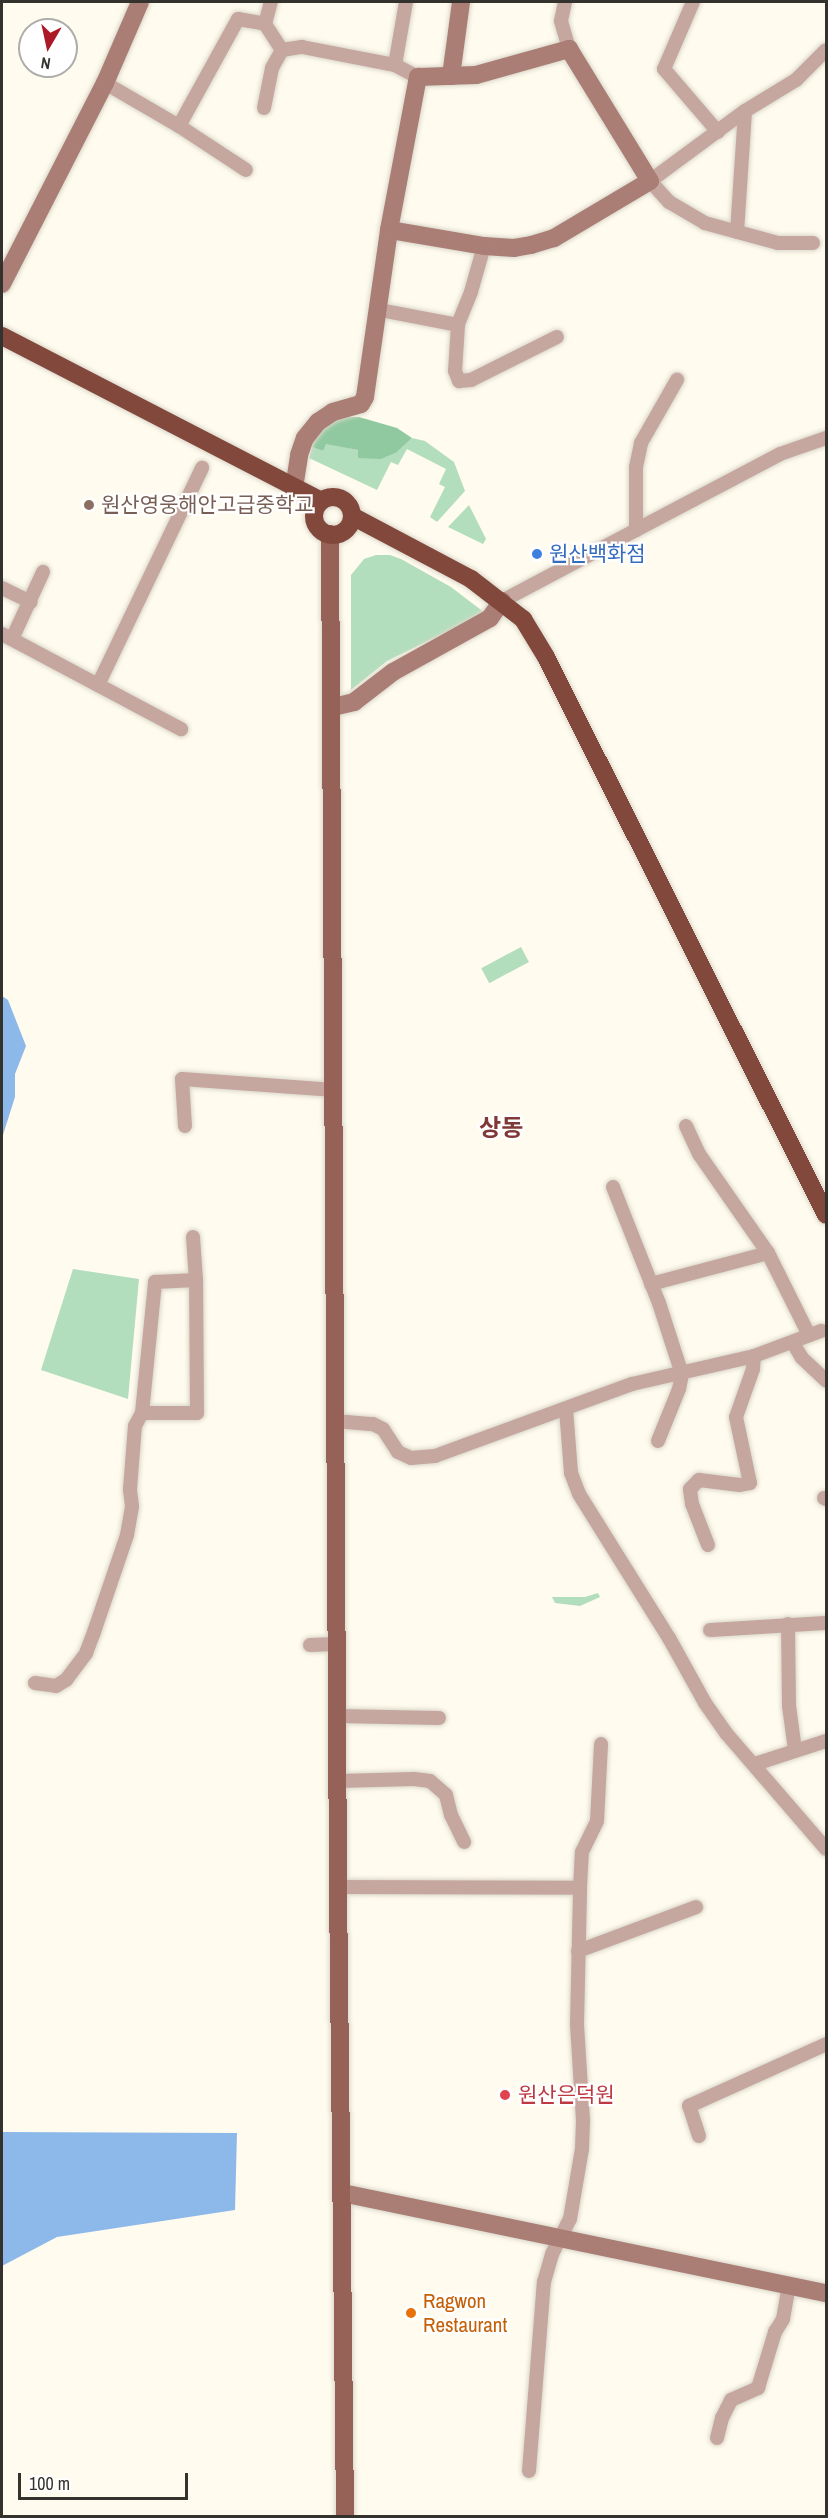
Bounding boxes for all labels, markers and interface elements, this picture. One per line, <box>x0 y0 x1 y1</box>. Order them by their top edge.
north arrow <box>18 18 78 78</box>
text: N <box>39 52 52 75</box>
place label: 원산영웅해안고급중학교 <box>101 492 314 518</box>
marker: 원산영웅해안고급중학교 <box>82 498 96 512</box>
place label: 원산백화점 <box>549 541 646 567</box>
marker: 원산백화점 <box>530 547 544 561</box>
district label: 상동 <box>479 1114 523 1142</box>
place label: 원산은덕원 <box>518 2082 615 2108</box>
marker: 원산은덕원 <box>496 2086 514 2104</box>
place label: Ragwon Restaurant <box>423 2288 507 2338</box>
marker: Ragwon Restaurant <box>404 2306 418 2320</box>
scale bar <box>21 2461 190 2499</box>
text: 100 m <box>29 2471 70 2496</box>

